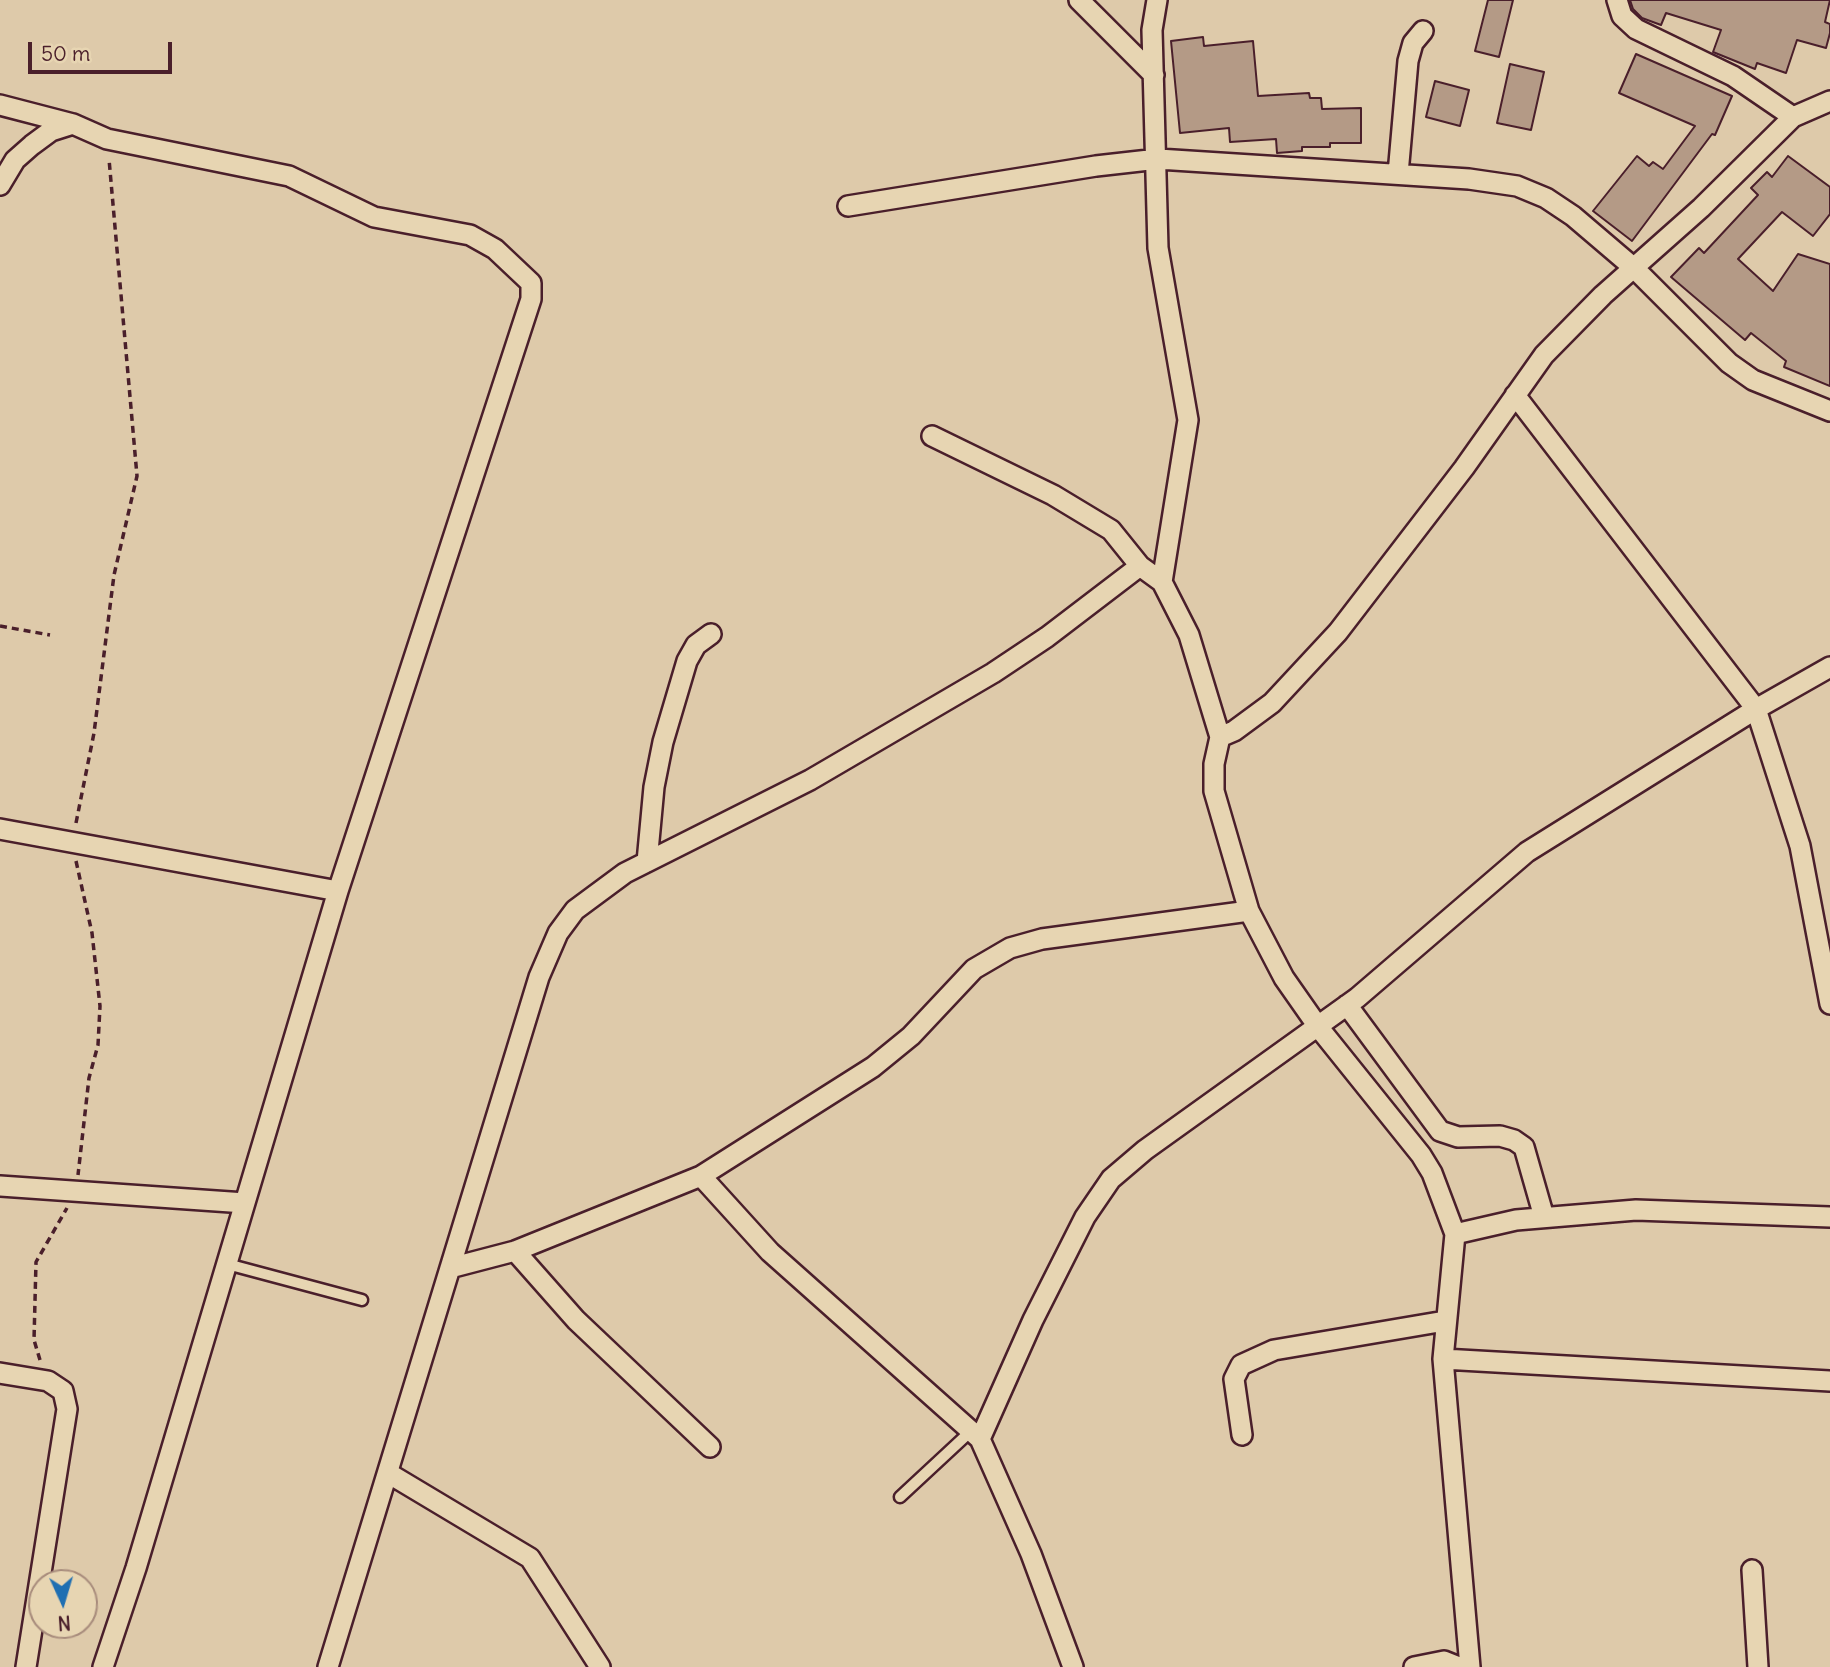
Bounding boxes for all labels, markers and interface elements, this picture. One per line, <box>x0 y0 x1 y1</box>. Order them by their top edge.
scale bar <box>32 28 175 72</box>
text: 50 m <box>41 40 90 67</box>
north arrow <box>28 1569 98 1639</box>
text: N <box>57 1611 72 1635</box>

